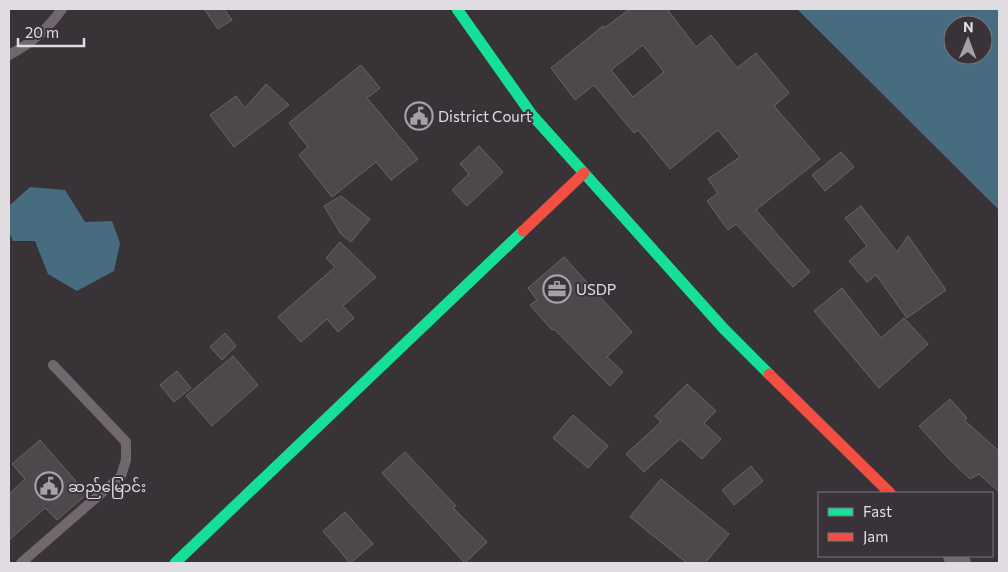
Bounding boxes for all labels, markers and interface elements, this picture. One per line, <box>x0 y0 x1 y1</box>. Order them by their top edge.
scale bar <box>18 15 84 47</box>
north arrow <box>943 15 993 65</box>
text: N <box>963 18 974 35</box>
text: 20 m <box>25 23 59 41</box>
public building icon: District Court <box>404 101 434 131</box>
place label: District Court <box>438 107 532 125</box>
office icon: USDP <box>542 274 572 304</box>
place label: USDP <box>576 280 616 298</box>
public building icon: ဆည်မြောင်း <box>34 471 64 501</box>
place label: ဆည်မြောင်း <box>68 477 146 499</box>
legend <box>818 492 993 557</box>
text: Fast <box>863 502 892 520</box>
text: Jam <box>863 527 888 545</box>

